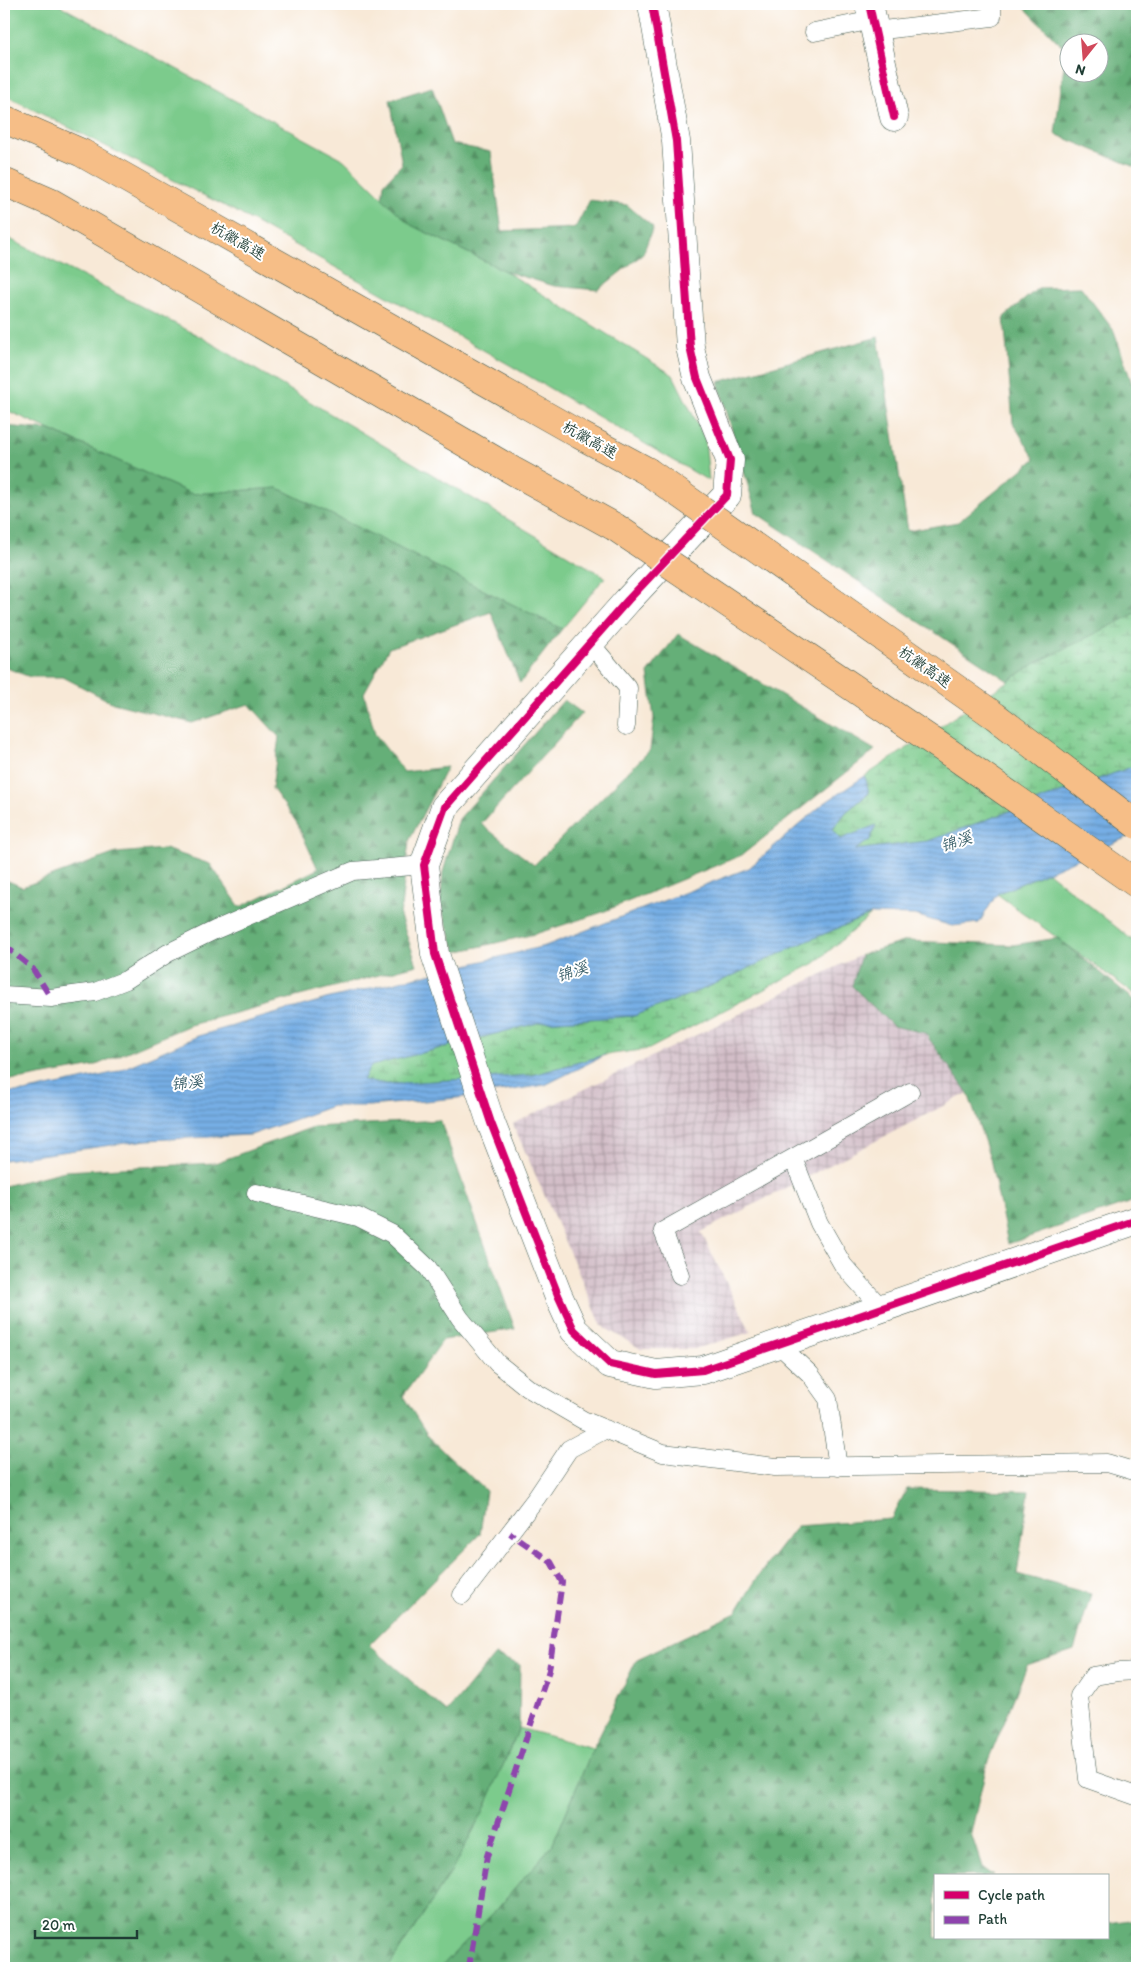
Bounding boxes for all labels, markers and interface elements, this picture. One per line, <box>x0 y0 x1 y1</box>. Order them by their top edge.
north arrow <box>1058 32 1108 82</box>
text: N <box>1073 60 1087 79</box>
street label: 杭徽高速 <box>208 218 268 264</box>
street label: 杭徽高速 <box>559 418 621 462</box>
street label: 杭徽高速 <box>895 642 955 692</box>
water label: 锦溪 <box>938 827 975 856</box>
water label: 锦溪 <box>554 957 591 986</box>
water label: 锦溪 <box>170 1071 205 1094</box>
legend <box>934 1874 1108 1940</box>
text: Cycle path <box>978 1886 1045 1904</box>
scale bar <box>35 1907 138 1939</box>
text: Path <box>978 1910 1007 1928</box>
text: 20 m <box>42 1916 76 1934</box>

